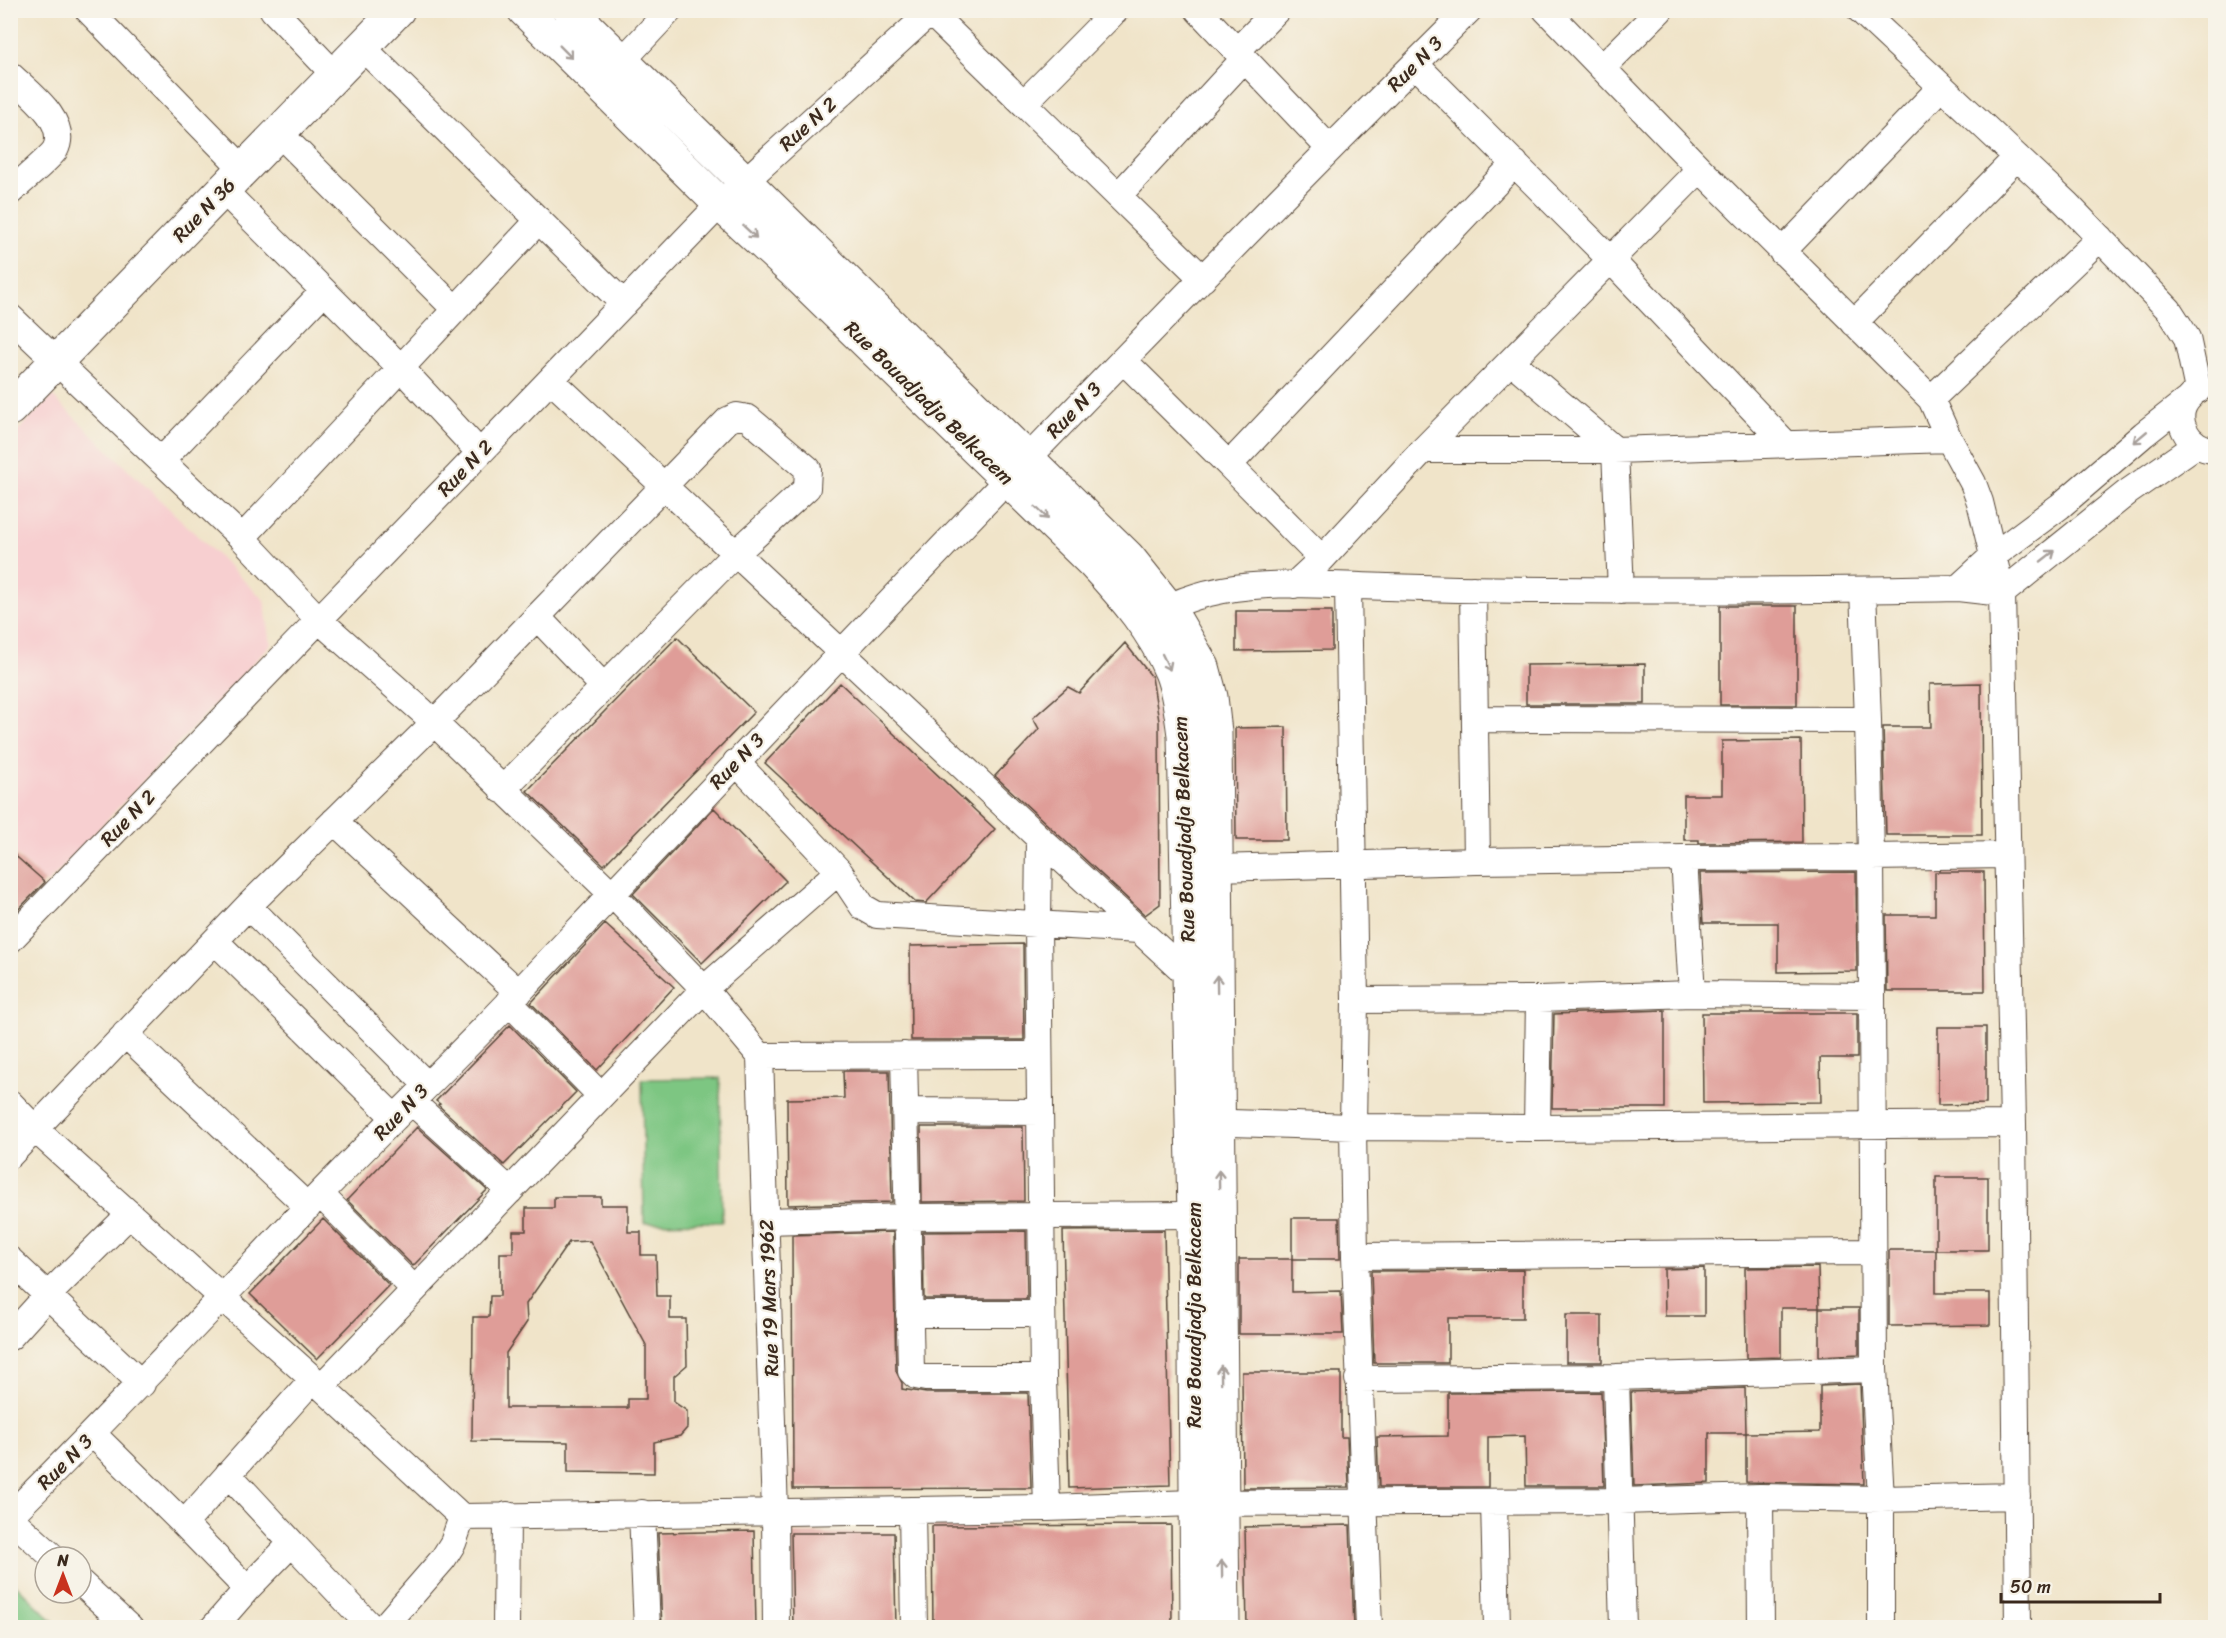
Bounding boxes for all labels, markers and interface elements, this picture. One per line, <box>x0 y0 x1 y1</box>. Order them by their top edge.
street label: Rue N 3 <box>1378 27 1452 101</box>
one-way arrow <box>558 44 573 59</box>
street label: Rue N 2 <box>771 88 846 160</box>
street label: Rue N 36 <box>164 169 244 251</box>
one-way arrow <box>743 225 758 239</box>
street label: Rue Bouadjadja Belkacem <box>836 312 1022 494</box>
street label: Rue N 3 <box>1038 373 1110 447</box>
one-way arrow <box>2133 430 2148 444</box>
street label: Rue N 2 <box>428 431 502 505</box>
one-way arrow <box>1035 505 1050 520</box>
one-way arrow <box>2039 550 2055 563</box>
one-way arrow <box>1160 653 1172 671</box>
street label: Rue Bouadjadja Belkacem <box>1163 715 1205 943</box>
street label: Rue N 3 <box>701 724 773 798</box>
street label: Rue N 2 <box>91 781 165 855</box>
one-way arrow <box>1211 975 1223 995</box>
street label: Rue N 3 <box>365 1075 437 1149</box>
one-way arrow <box>1213 1170 1225 1190</box>
street label: Rue Bouadjadja Belkacem <box>1177 1202 1212 1428</box>
street label: Rue 19 Mars 1962 <box>749 1218 789 1377</box>
one-way arrow <box>1215 1365 1227 1385</box>
street label: Rue N 3 <box>28 1425 102 1499</box>
north arrow <box>33 1545 93 1605</box>
text: N <box>56 1546 69 1575</box>
one-way arrow <box>1216 1560 1228 1580</box>
scale bar <box>2001 1566 2160 1604</box>
text: 50 m <box>2010 1571 2051 1603</box>

